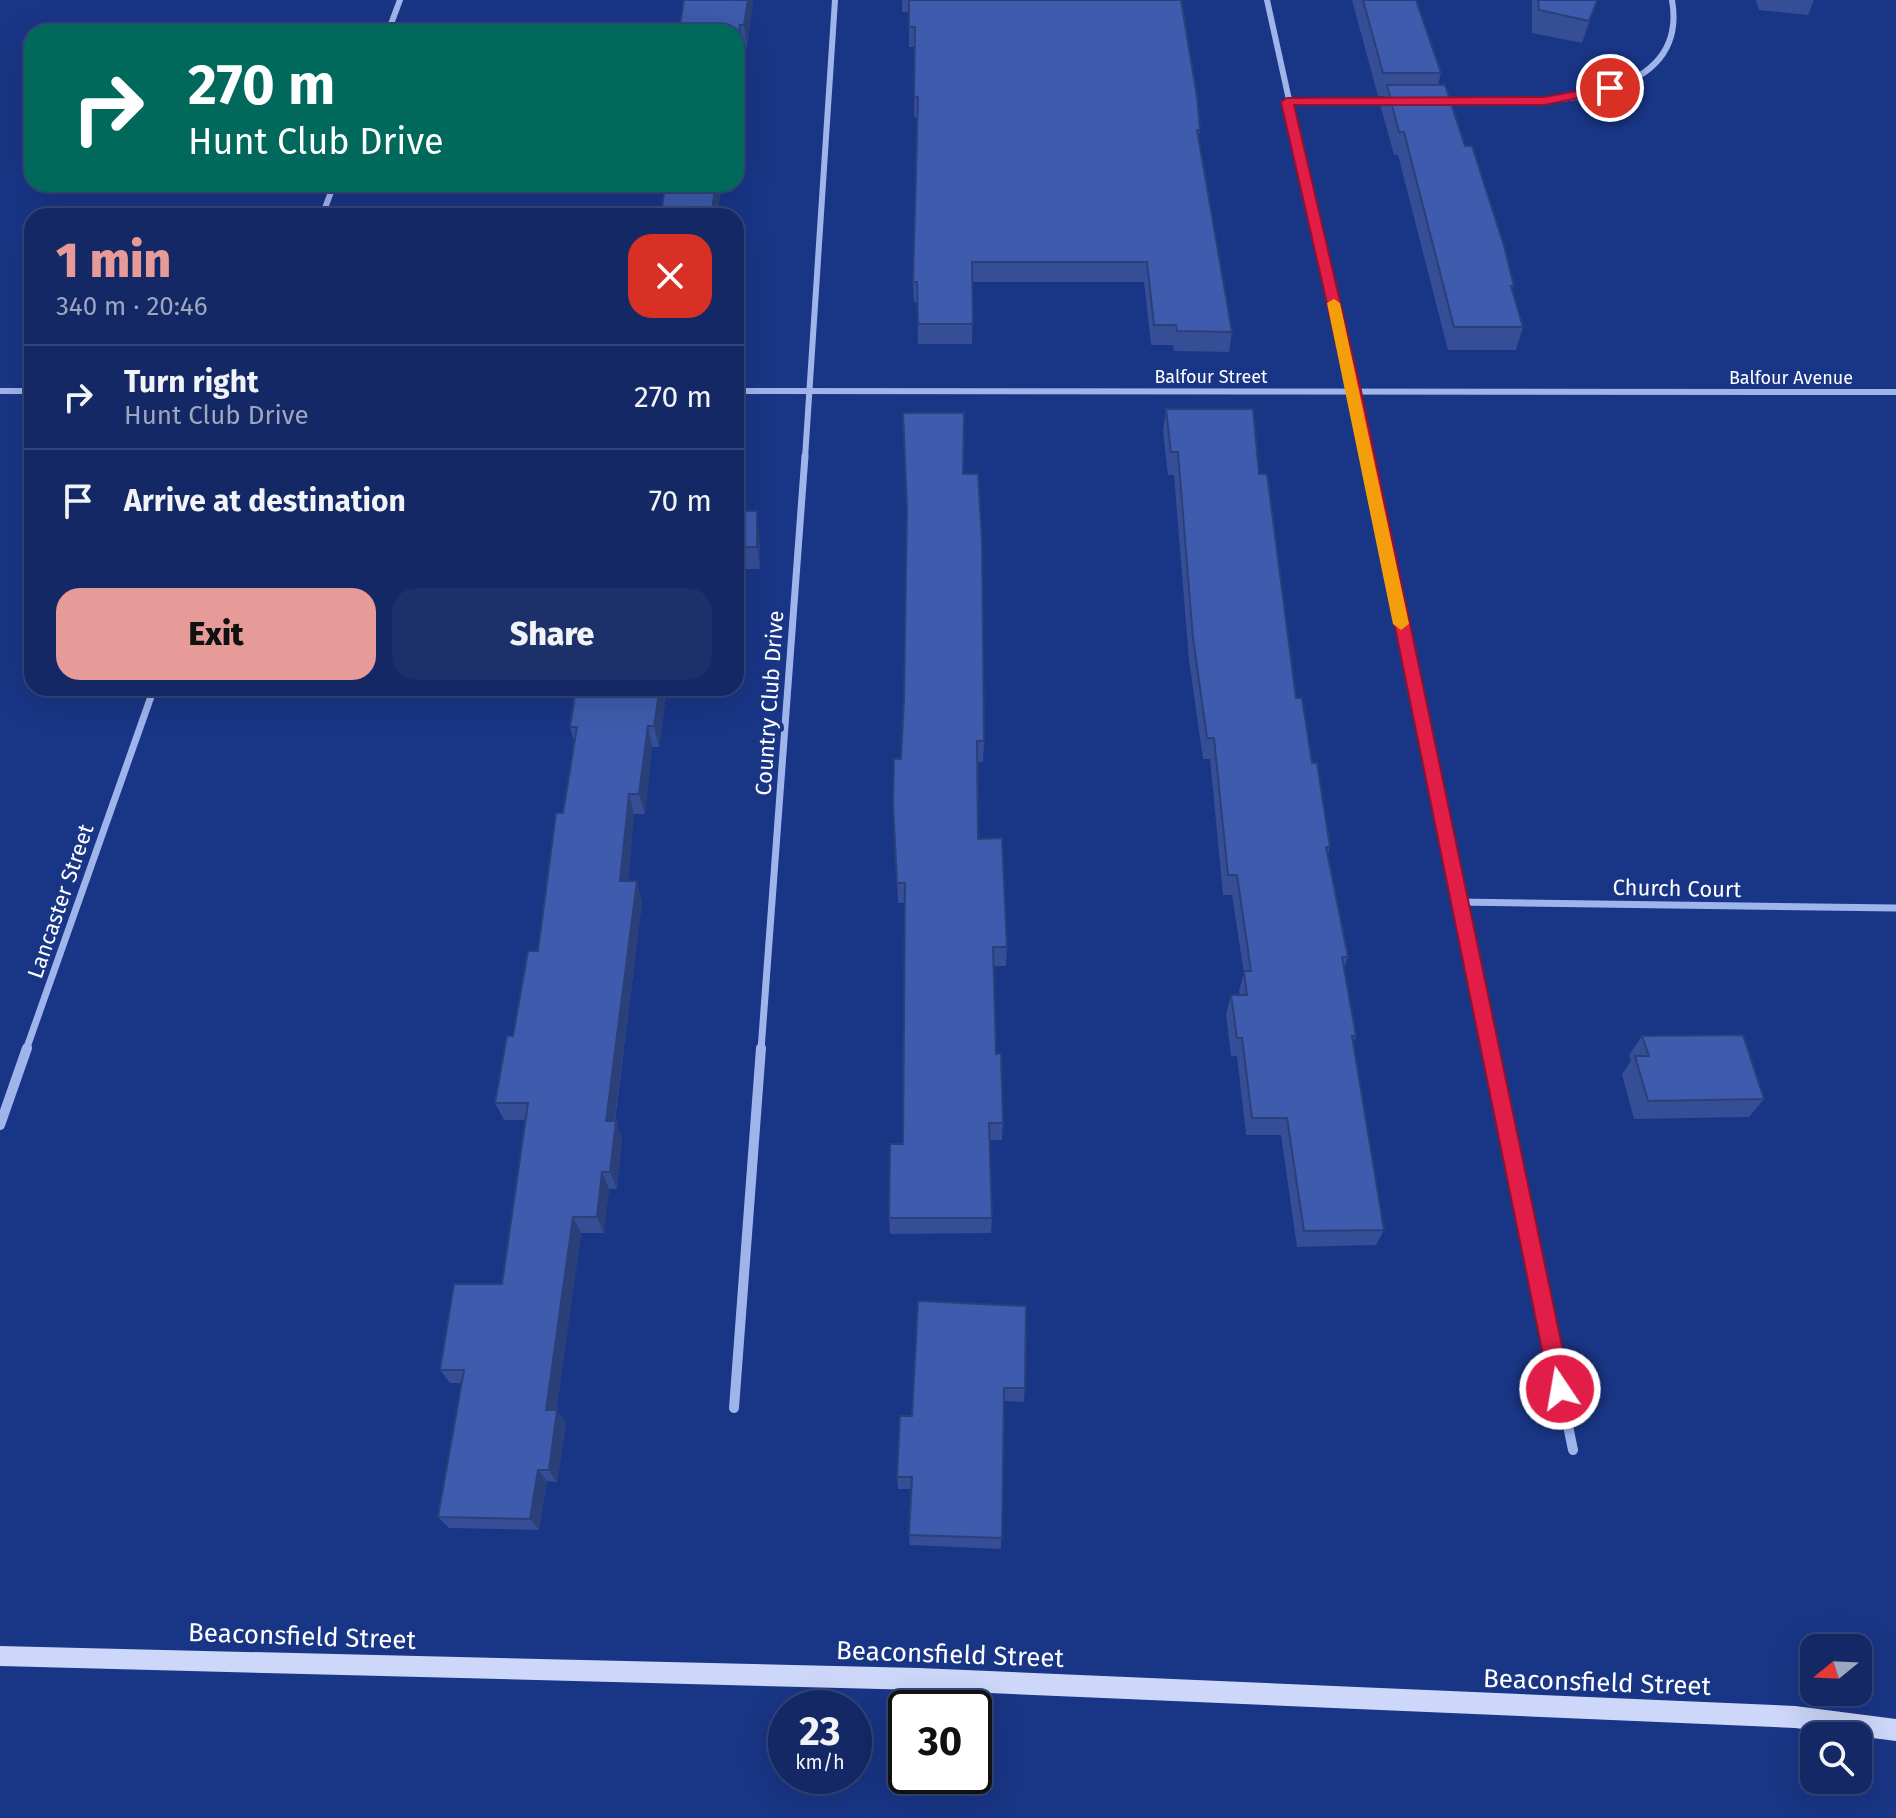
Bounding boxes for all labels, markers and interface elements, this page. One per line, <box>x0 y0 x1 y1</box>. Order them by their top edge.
text: 270 m <box>188 52 335 119</box>
pin <box>1576 54 1644 122</box>
icon: right <box>56 56 160 160</box>
icon: arrive <box>1588 66 1632 110</box>
text: Hunt Club Drive <box>188 120 444 164</box>
text: 1 min <box>56 232 171 290</box>
button: close <box>628 234 712 318</box>
text: 340 m · 20:46 <box>56 291 208 322</box>
text: Turn right <box>124 364 259 400</box>
street label: Balfour Street <box>1154 366 1268 388</box>
street label: Balfour Avenue <box>1729 367 1853 389</box>
icon: right <box>56 375 100 419</box>
text: 270 m <box>634 379 712 415</box>
text: Hunt Club Drive <box>124 400 309 431</box>
icon: arrive <box>56 479 100 523</box>
text: Arrive at destination <box>124 483 406 519</box>
text: 70 m <box>649 483 712 519</box>
button: Exit <box>56 588 376 680</box>
button: Share <box>392 588 712 680</box>
street label: Country Club Drive <box>750 610 789 796</box>
street label: Lancaster Street <box>21 820 100 982</box>
street label: Church Court <box>1612 874 1742 903</box>
position arrow <box>1518 1347 1602 1431</box>
street label: Beaconsfield Street <box>188 1617 417 1656</box>
north arrow <box>1800 1634 1872 1706</box>
map controls <box>1800 1634 1872 1794</box>
street label: Beaconsfield Street <box>836 1635 1065 1674</box>
street label: Beaconsfield Street <box>1483 1663 1712 1702</box>
speed limit sign: 30 <box>888 1690 992 1794</box>
text: 23 <box>799 1708 841 1756</box>
button: search <box>1800 1722 1872 1794</box>
text: km/h <box>795 1750 845 1774</box>

